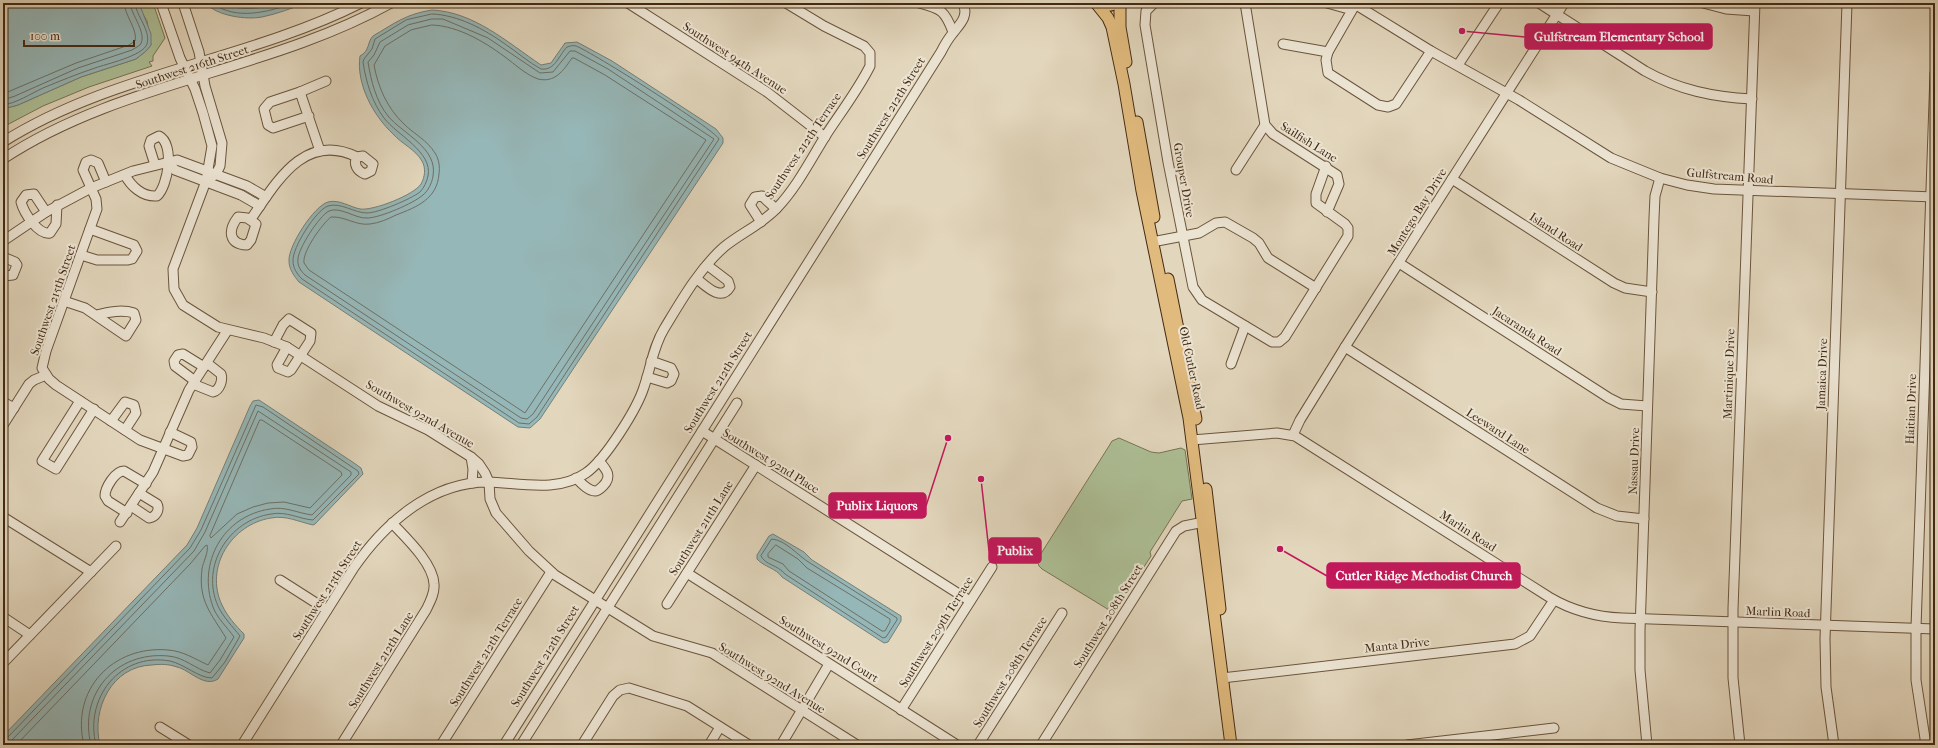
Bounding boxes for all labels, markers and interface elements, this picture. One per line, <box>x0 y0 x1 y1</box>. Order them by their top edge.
street label: Southwest 94th Avenue <box>680 19 790 97</box>
scale bar <box>24 22 134 48</box>
callout: Gulfstream Elementary School <box>1525 24 1712 49</box>
text: 100 m <box>30 29 60 43</box>
text: Gulfstream Elementary School <box>1534 29 1704 45</box>
street label: Southwest 216th Street <box>134 42 251 92</box>
street label: Southwest 212th Street <box>854 54 928 162</box>
street label: Southwest 212th Terrace <box>762 90 844 202</box>
street label: Sailfish Lane <box>1278 119 1340 165</box>
street label: Grouper Drive <box>1171 141 1197 219</box>
street label: Gulfstream Road <box>1686 165 1774 187</box>
street label: Montego Bay Drive <box>1384 166 1450 258</box>
street label: Island Road <box>1527 210 1586 255</box>
street label: Southwest 215th Street <box>27 242 79 357</box>
street label: Jacaranda Road <box>1489 303 1565 359</box>
street label: Old Cutler Road <box>1176 325 1208 411</box>
street label: Southwest 212th Street <box>681 328 755 436</box>
street label: Martinique Drive <box>1720 328 1738 420</box>
street label: Jamaica Drive <box>1814 338 1830 411</box>
street label: Haitian Drive <box>1903 373 1919 445</box>
street label: Southwest 92nd Avenue <box>363 377 477 451</box>
street label: Leeward Lane <box>1464 405 1533 457</box>
street label: Southwest 92nd Place <box>720 426 822 496</box>
street label: Nassau Drive <box>1626 427 1642 495</box>
street label: Southwest 211th Lane <box>666 478 736 578</box>
callout: Publix Liquors <box>829 493 926 518</box>
text: Publix Liquors <box>836 498 918 514</box>
street label: Marlin Road <box>1437 508 1499 555</box>
street label: Southwest 213th Street <box>289 537 365 643</box>
callout: Publix <box>989 538 1041 563</box>
text: Publix <box>997 543 1033 558</box>
street label: Southwest 208th Street <box>1070 561 1146 670</box>
callout: Cutler Ridge Methodist Church <box>1327 563 1520 588</box>
text: Cutler Ridge Methodist Church <box>1336 568 1513 584</box>
street label: Southwest 209th Terrace <box>896 574 976 690</box>
street label: Southwest 212th Terrace <box>447 595 525 709</box>
street label: Southwest 212th Street <box>508 602 582 710</box>
street label: Marlin Road <box>1745 604 1811 620</box>
street label: Southwest 212th Lane <box>346 609 417 711</box>
street label: Southwest 92nd Court <box>777 613 882 686</box>
street label: Southwest 208th Terrace <box>970 614 1050 730</box>
street label: Manta Drive <box>1364 635 1430 655</box>
street label: Southwest 92nd Avenue <box>716 640 828 717</box>

